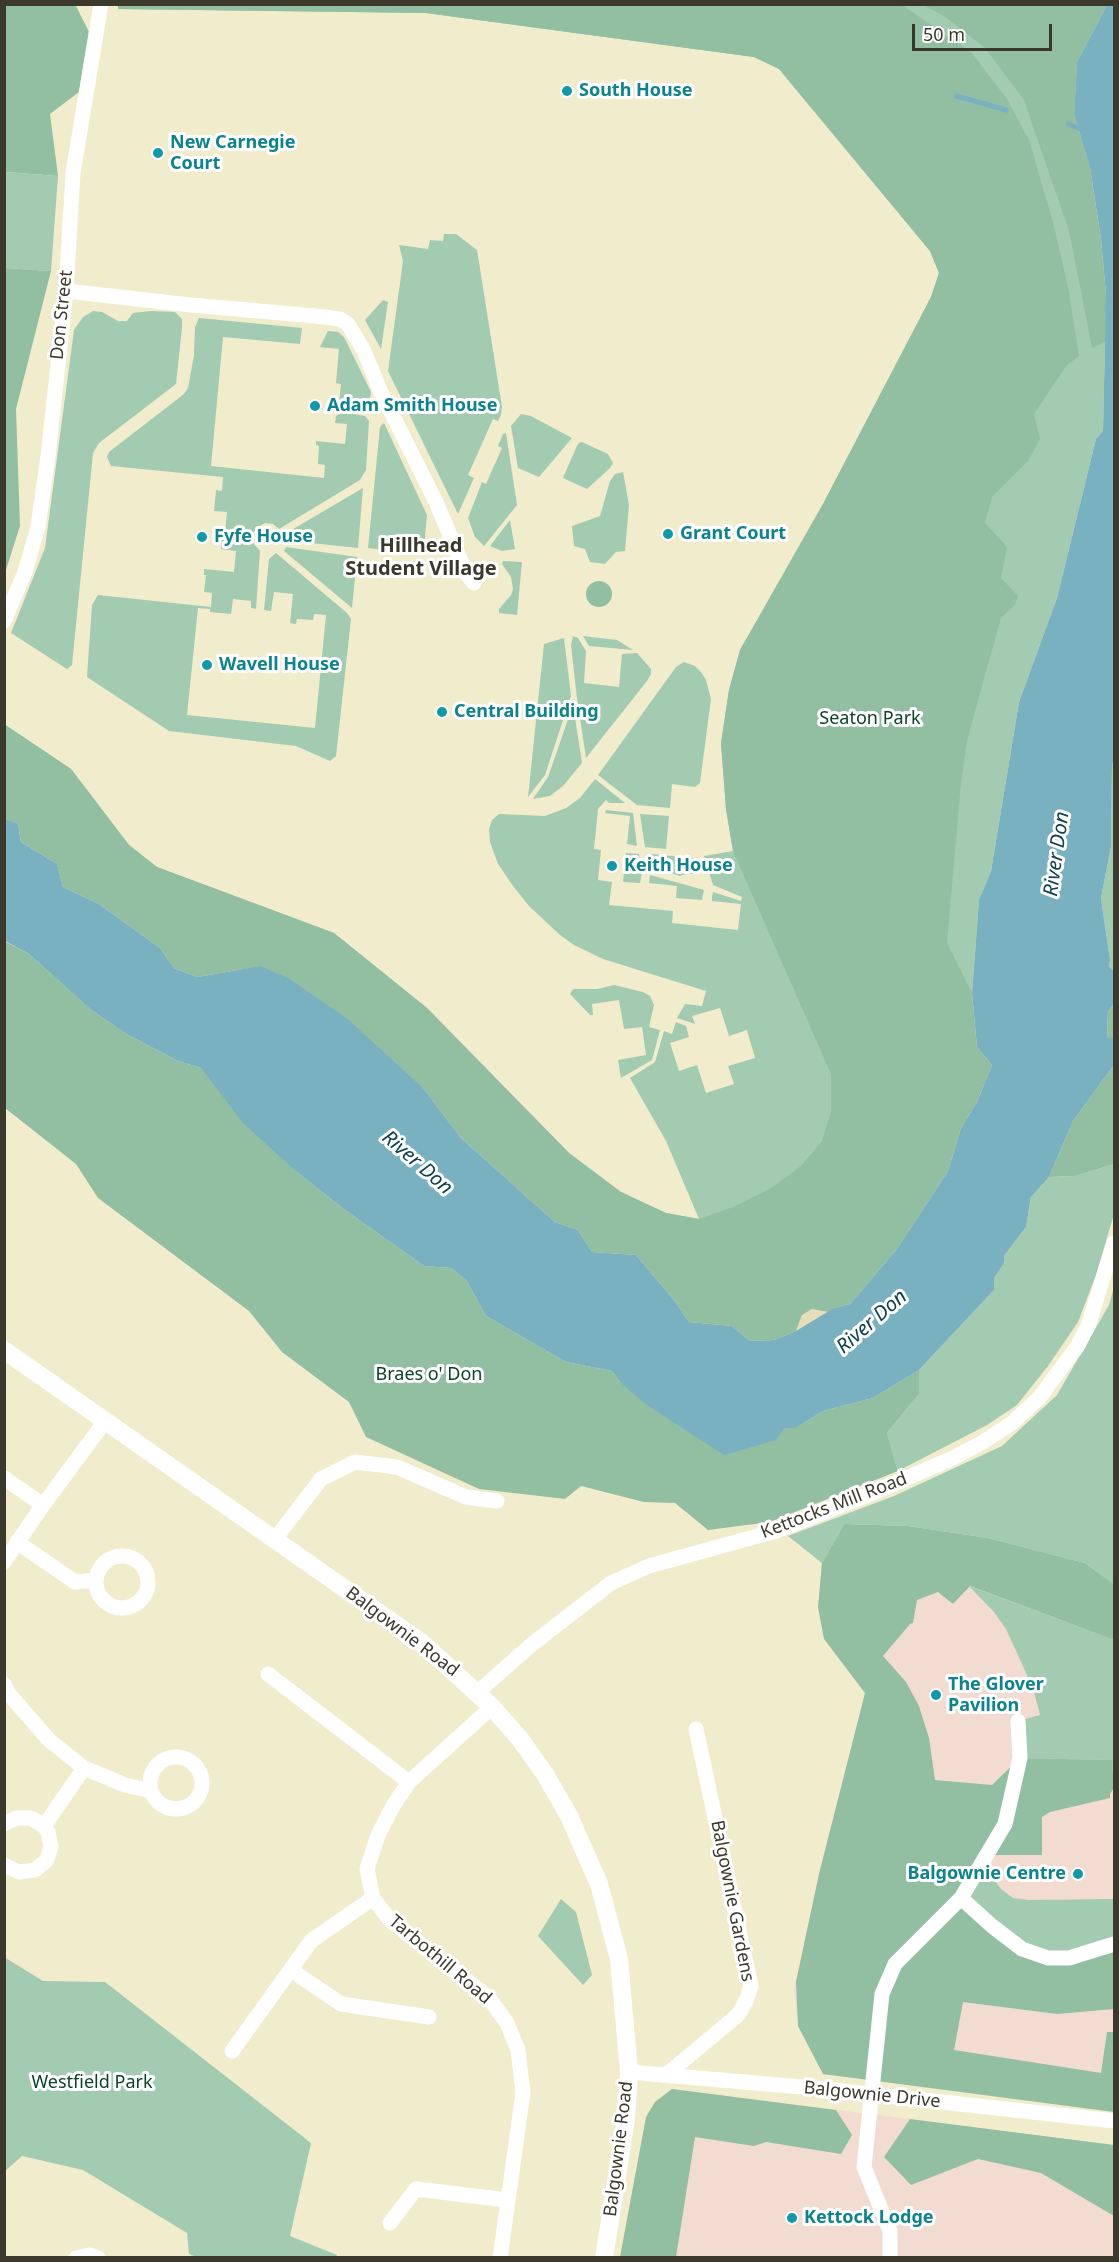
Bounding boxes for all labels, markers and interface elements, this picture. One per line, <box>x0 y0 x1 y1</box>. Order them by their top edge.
scale bar <box>915 12 1054 50</box>
text: 50 m <box>923 22 965 46</box>
place label: South House <box>579 80 693 102</box>
marker: South House <box>560 84 574 98</box>
place label: New Carnegie Court <box>170 132 295 174</box>
marker: New Carnegie Court <box>151 146 165 160</box>
street label: Don Street <box>47 269 77 361</box>
place label: Adam Smith House <box>327 395 497 417</box>
marker: Adam Smith House <box>308 399 322 413</box>
place label: Grant Court <box>680 523 786 545</box>
place label: Fyfe House <box>214 526 313 548</box>
marker: Grant Court <box>661 527 675 541</box>
marker: Fyfe House <box>195 530 209 544</box>
district label: Hillhead Student Village <box>345 534 497 581</box>
place label: Wavell House <box>219 654 340 676</box>
marker: Wavell House <box>200 658 214 672</box>
place label: Central Building <box>454 701 599 723</box>
marker: Central Building <box>435 705 449 719</box>
park label: Seaton Park <box>819 708 921 730</box>
water label: River Don <box>1039 810 1075 898</box>
place label: Keith House <box>624 855 733 877</box>
marker: Keith House <box>605 859 619 873</box>
water label: River Don <box>377 1126 457 1200</box>
water label: River Don <box>832 1285 912 1359</box>
park label: Braes o' Don <box>376 1364 482 1386</box>
street label: Kettocks Mill Road <box>758 1468 910 1544</box>
street label: Balgownie Road <box>341 1582 463 1682</box>
place label: The Glover Pavilion <box>948 1674 1044 1716</box>
marker: The Glover Pavilion <box>929 1688 943 1702</box>
street label: Balgownie Gardens <box>706 1818 758 1984</box>
place label: Balgownie Centre <box>907 1863 1066 1885</box>
marker: Balgownie Centre <box>1071 1867 1085 1881</box>
street label: Tarbothill Road <box>384 1911 496 2009</box>
park label: Westfield Park <box>31 2072 153 2094</box>
street label: Balgownie Drive <box>803 2077 941 2113</box>
street label: Balgownie Road <box>600 2080 638 2218</box>
place label: Kettock Lodge <box>804 2207 934 2229</box>
marker: Kettock Lodge <box>785 2211 799 2225</box>

